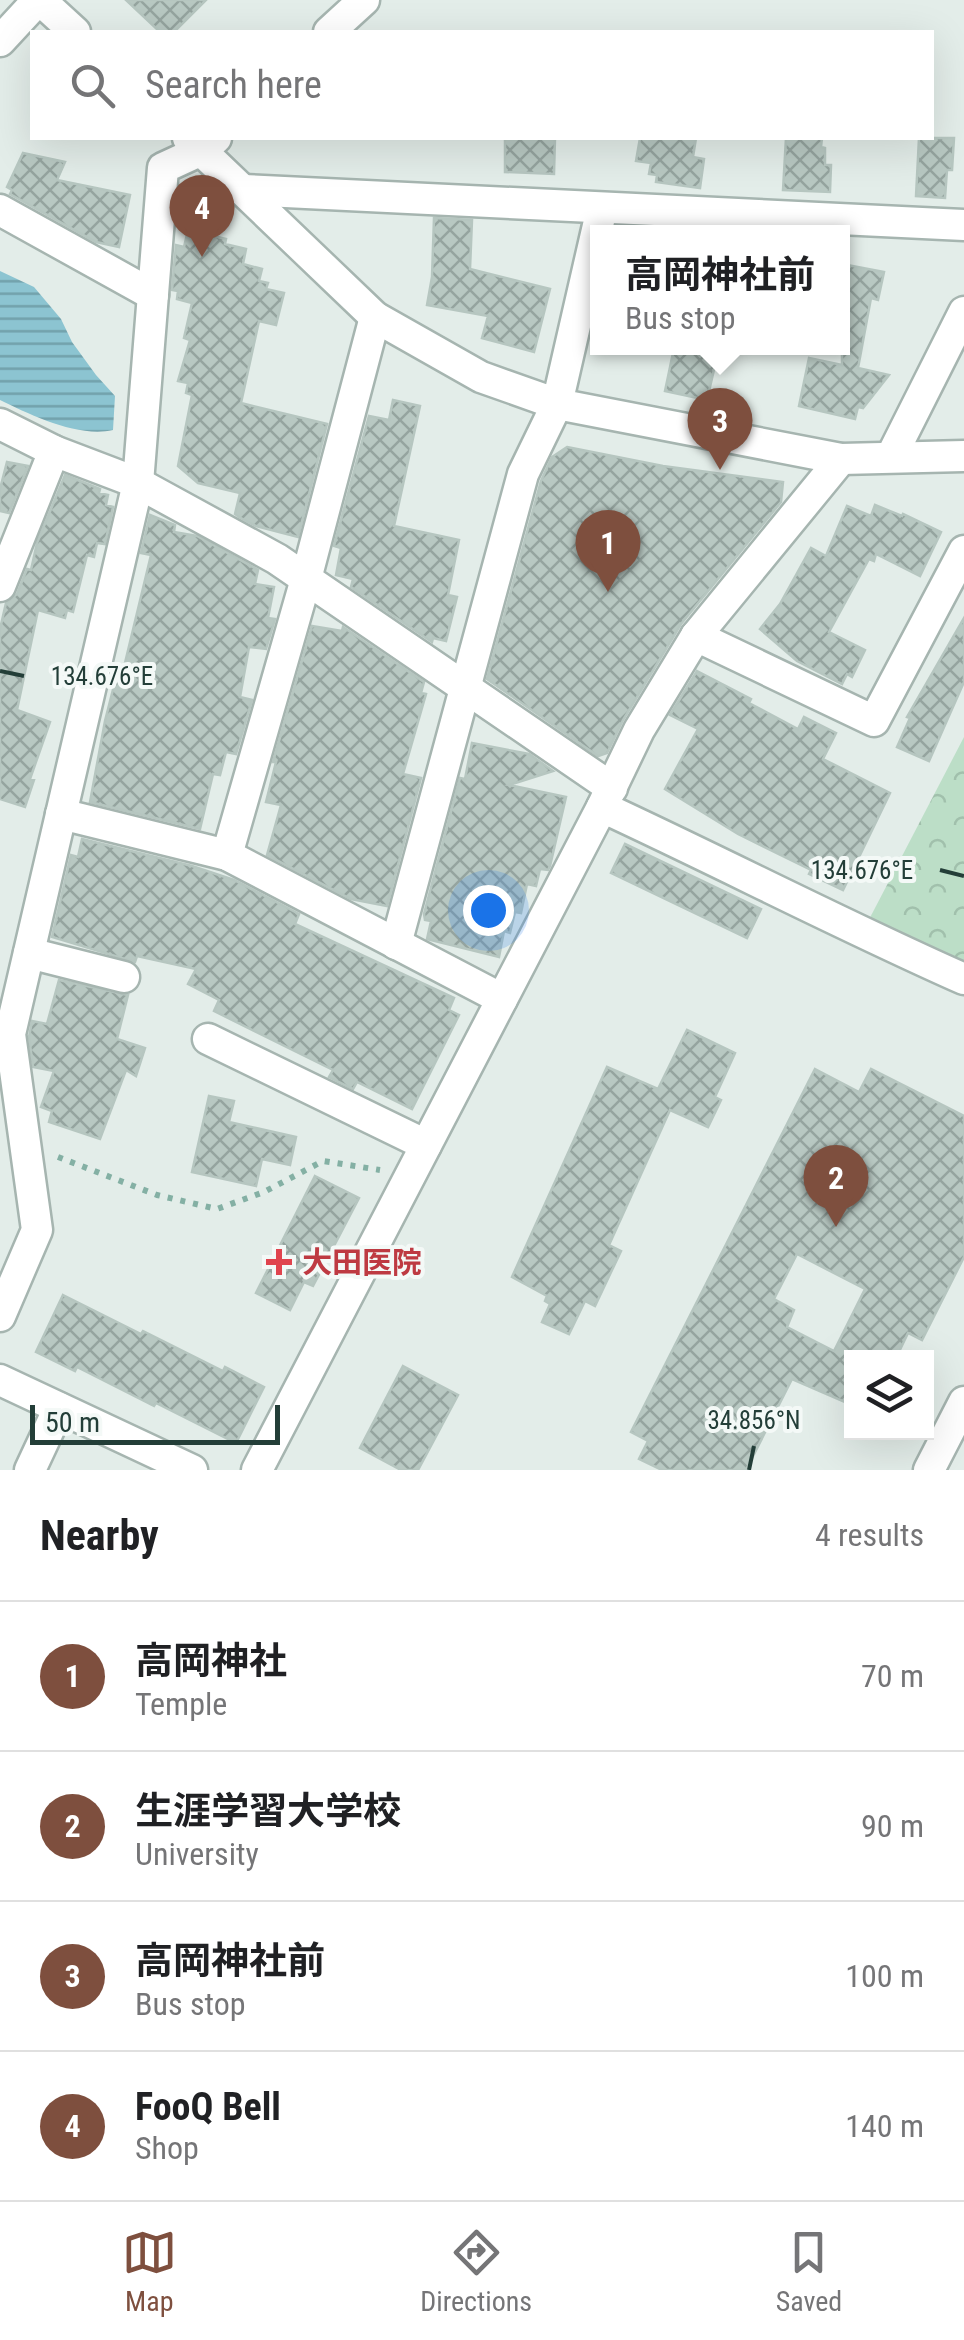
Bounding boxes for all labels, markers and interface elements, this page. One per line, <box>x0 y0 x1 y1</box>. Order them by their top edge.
search box <box>30 30 934 140</box>
icon: search <box>65 58 120 113</box>
text: Search here <box>145 63 322 107</box>
pin: 4 <box>170 174 234 257</box>
popup <box>590 225 850 355</box>
text: 高岡神社前 <box>625 253 815 297</box>
text: Bus stop <box>625 299 735 337</box>
pin: 3 <box>688 388 752 470</box>
pin: 1 <box>576 510 640 592</box>
text: 134.676°E <box>51 662 153 691</box>
text: 134.676°E <box>811 856 913 885</box>
your location <box>463 885 514 936</box>
pin: 2 <box>804 1144 868 1227</box>
place label: 大田医院 <box>302 1245 422 1280</box>
marker: 大田医院 <box>266 1249 292 1275</box>
map controls <box>844 1350 934 1440</box>
button: layers <box>844 1350 934 1440</box>
scale bar <box>30 1400 280 1444</box>
text: 50 m <box>45 1406 100 1439</box>
text: 34.856°N <box>707 1406 801 1435</box>
text: Nearby <box>40 1511 159 1560</box>
text: 4 results <box>815 1516 924 1554</box>
text: 高岡神社 <box>135 1639 287 1683</box>
text: 1 <box>64 1657 81 1695</box>
text: 70 m <box>861 1657 924 1695</box>
text: Temple <box>135 1685 227 1723</box>
text: 生涯学習大学校 <box>135 1789 401 1833</box>
text: 2 <box>64 1807 81 1845</box>
text: 90 m <box>861 1807 924 1845</box>
text: University <box>135 1835 259 1873</box>
text: 高岡神社前 <box>135 1939 325 1983</box>
text: 3 <box>64 1957 81 1995</box>
text: 100 m <box>845 1957 924 1995</box>
text: Bus stop <box>135 1985 245 2023</box>
text: FooQ Bell <box>135 2085 281 2129</box>
text: 4 <box>64 2107 81 2145</box>
text: 140 m <box>845 2107 924 2145</box>
text: Shop <box>135 2129 199 2167</box>
tab: Map <box>122 2225 177 2318</box>
tab: Directions <box>420 2225 532 2318</box>
tab: Saved <box>776 2225 842 2318</box>

